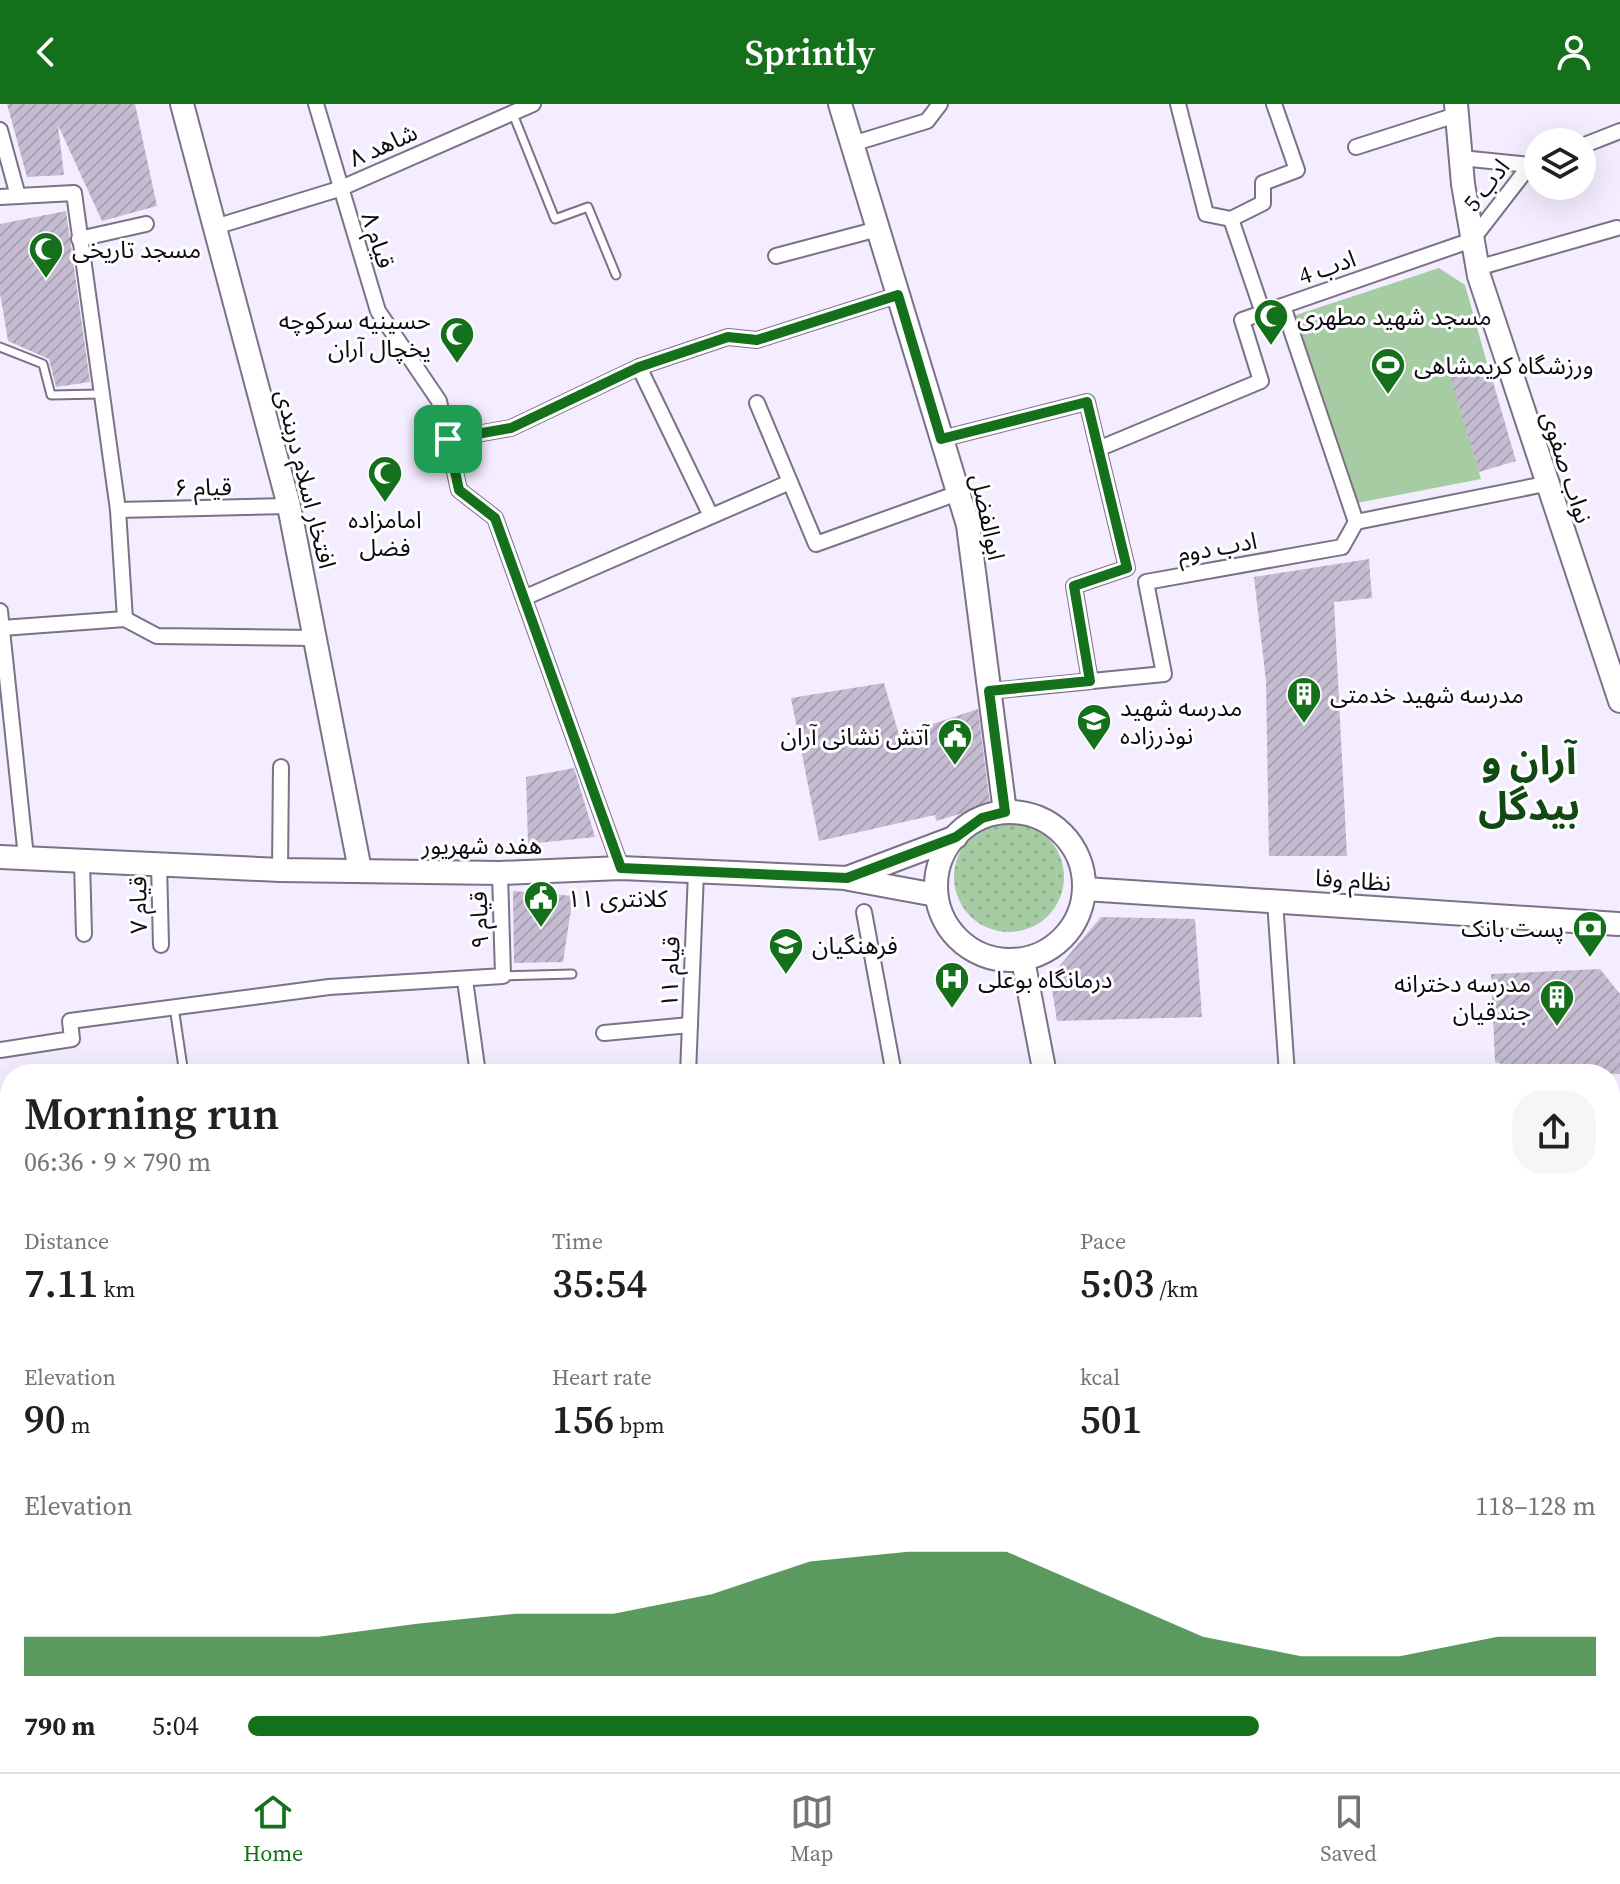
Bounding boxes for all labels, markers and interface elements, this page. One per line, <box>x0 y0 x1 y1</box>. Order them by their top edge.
text: Sprintly <box>745 28 875 77</box>
icon: back <box>24 30 68 74</box>
icon: person <box>1552 30 1596 74</box>
street label: شاهد ۸ <box>344 115 422 175</box>
map controls <box>1524 128 1596 200</box>
button: layers <box>1524 128 1596 200</box>
street label: ادب 5 <box>1455 152 1517 218</box>
street label: قیام ۸ <box>352 208 403 273</box>
mosque icon: مسجد تاریخی <box>27 230 65 280</box>
place label: مسجد تاریخی <box>72 233 201 266</box>
street label: ادب 4 <box>1294 242 1360 292</box>
mosque icon: مسجد شهید مطهری <box>1252 297 1290 347</box>
place label: مسجد شهید مطهری <box>1297 300 1492 333</box>
place label: حسینیه سرکوچه یخچال آران <box>279 304 431 365</box>
mosque icon: حسینیه سرکوچه یخچال آران <box>438 315 476 365</box>
sports icon: ورزشگاه کریمشاهی <box>1369 346 1407 396</box>
place label: ورزشگاه کریمشاهی <box>1414 349 1593 382</box>
street label: افتخار اسلام دربندی <box>266 386 344 572</box>
pin <box>414 405 482 473</box>
street label: نواب صفوی <box>1533 407 1601 527</box>
icon: arrive <box>426 417 470 461</box>
mosque icon: امامزاده فضل <box>366 454 404 504</box>
street label: قیام ۶ <box>174 470 232 506</box>
street label: ابوالفضل <box>963 471 1013 563</box>
place label: امامزاده فضل <box>348 503 422 564</box>
street label: ادب دوم <box>1175 524 1260 572</box>
building icon: مدرسه شهید خدمتی <box>1285 675 1323 725</box>
place label: مدرسه شهید خدمتی <box>1330 678 1524 711</box>
place label: مدرسه شهید نوذرزاده <box>1120 691 1242 752</box>
school or university icon: مدرسه شهید نوذرزاده <box>1075 702 1113 752</box>
public building icon: آتش نشانی آران <box>936 717 974 767</box>
place label: آتش نشانی آران <box>781 720 930 753</box>
district label: آران و بیدگل <box>1478 733 1580 833</box>
street label: هفده شهریور <box>421 829 542 862</box>
street label: نظام وفا <box>1314 861 1392 901</box>
street label: قیام ۷ <box>121 876 157 934</box>
public building icon: کلانتری ۱۱ <box>522 879 560 929</box>
place label: کلانتری ۱۱ <box>567 882 669 915</box>
street label: قیام ۹ <box>462 891 498 949</box>
bank icon: پست بانک <box>1571 909 1609 959</box>
place label: پست بانک <box>1461 912 1564 945</box>
school or university icon: فرهنگیان <box>767 926 805 976</box>
place label: فرهنگیان <box>812 929 898 962</box>
street label: قیام ۱۱ <box>652 936 690 1008</box>
hospital icon: درمانگاه بوعلی <box>933 960 971 1010</box>
place label: درمانگاه بوعلی <box>978 963 1113 996</box>
place label: مدرسه دخترانه جندقیان <box>1394 967 1531 1028</box>
building icon: مدرسه دخترانه جندقیان <box>1538 978 1576 1028</box>
text: Morning run <box>24 1083 280 1144</box>
button: share <box>1512 1090 1596 1174</box>
text: 06:36 · 9 × 790 m <box>24 1144 211 1180</box>
text: Distance <box>24 1226 109 1256</box>
text: Time <box>552 1226 603 1256</box>
text: Pace <box>1080 1226 1126 1256</box>
text: 7.11 <box>24 1256 98 1310</box>
text: 35:54 <box>552 1256 647 1310</box>
text: 5:03 <box>1080 1256 1154 1310</box>
text: km <box>98 1274 135 1304</box>
text: /km <box>1154 1274 1199 1304</box>
text: Elevation <box>24 1362 116 1392</box>
text: Heart rate <box>552 1362 652 1392</box>
text: kcal <box>1080 1362 1120 1392</box>
text: 90 <box>24 1392 66 1446</box>
text: 156 <box>552 1392 614 1446</box>
text: 501 <box>1080 1392 1142 1446</box>
text: m <box>66 1410 91 1440</box>
text: bpm <box>614 1410 665 1440</box>
text: Elevation <box>24 1488 133 1524</box>
text: 118–128 m <box>1475 1488 1596 1524</box>
text: 790 m <box>24 1708 95 1744</box>
text: 5:04 <box>152 1708 199 1744</box>
tab: Home <box>243 1790 303 1868</box>
tab: Map <box>790 1790 834 1868</box>
tab: Saved <box>1320 1790 1377 1868</box>

